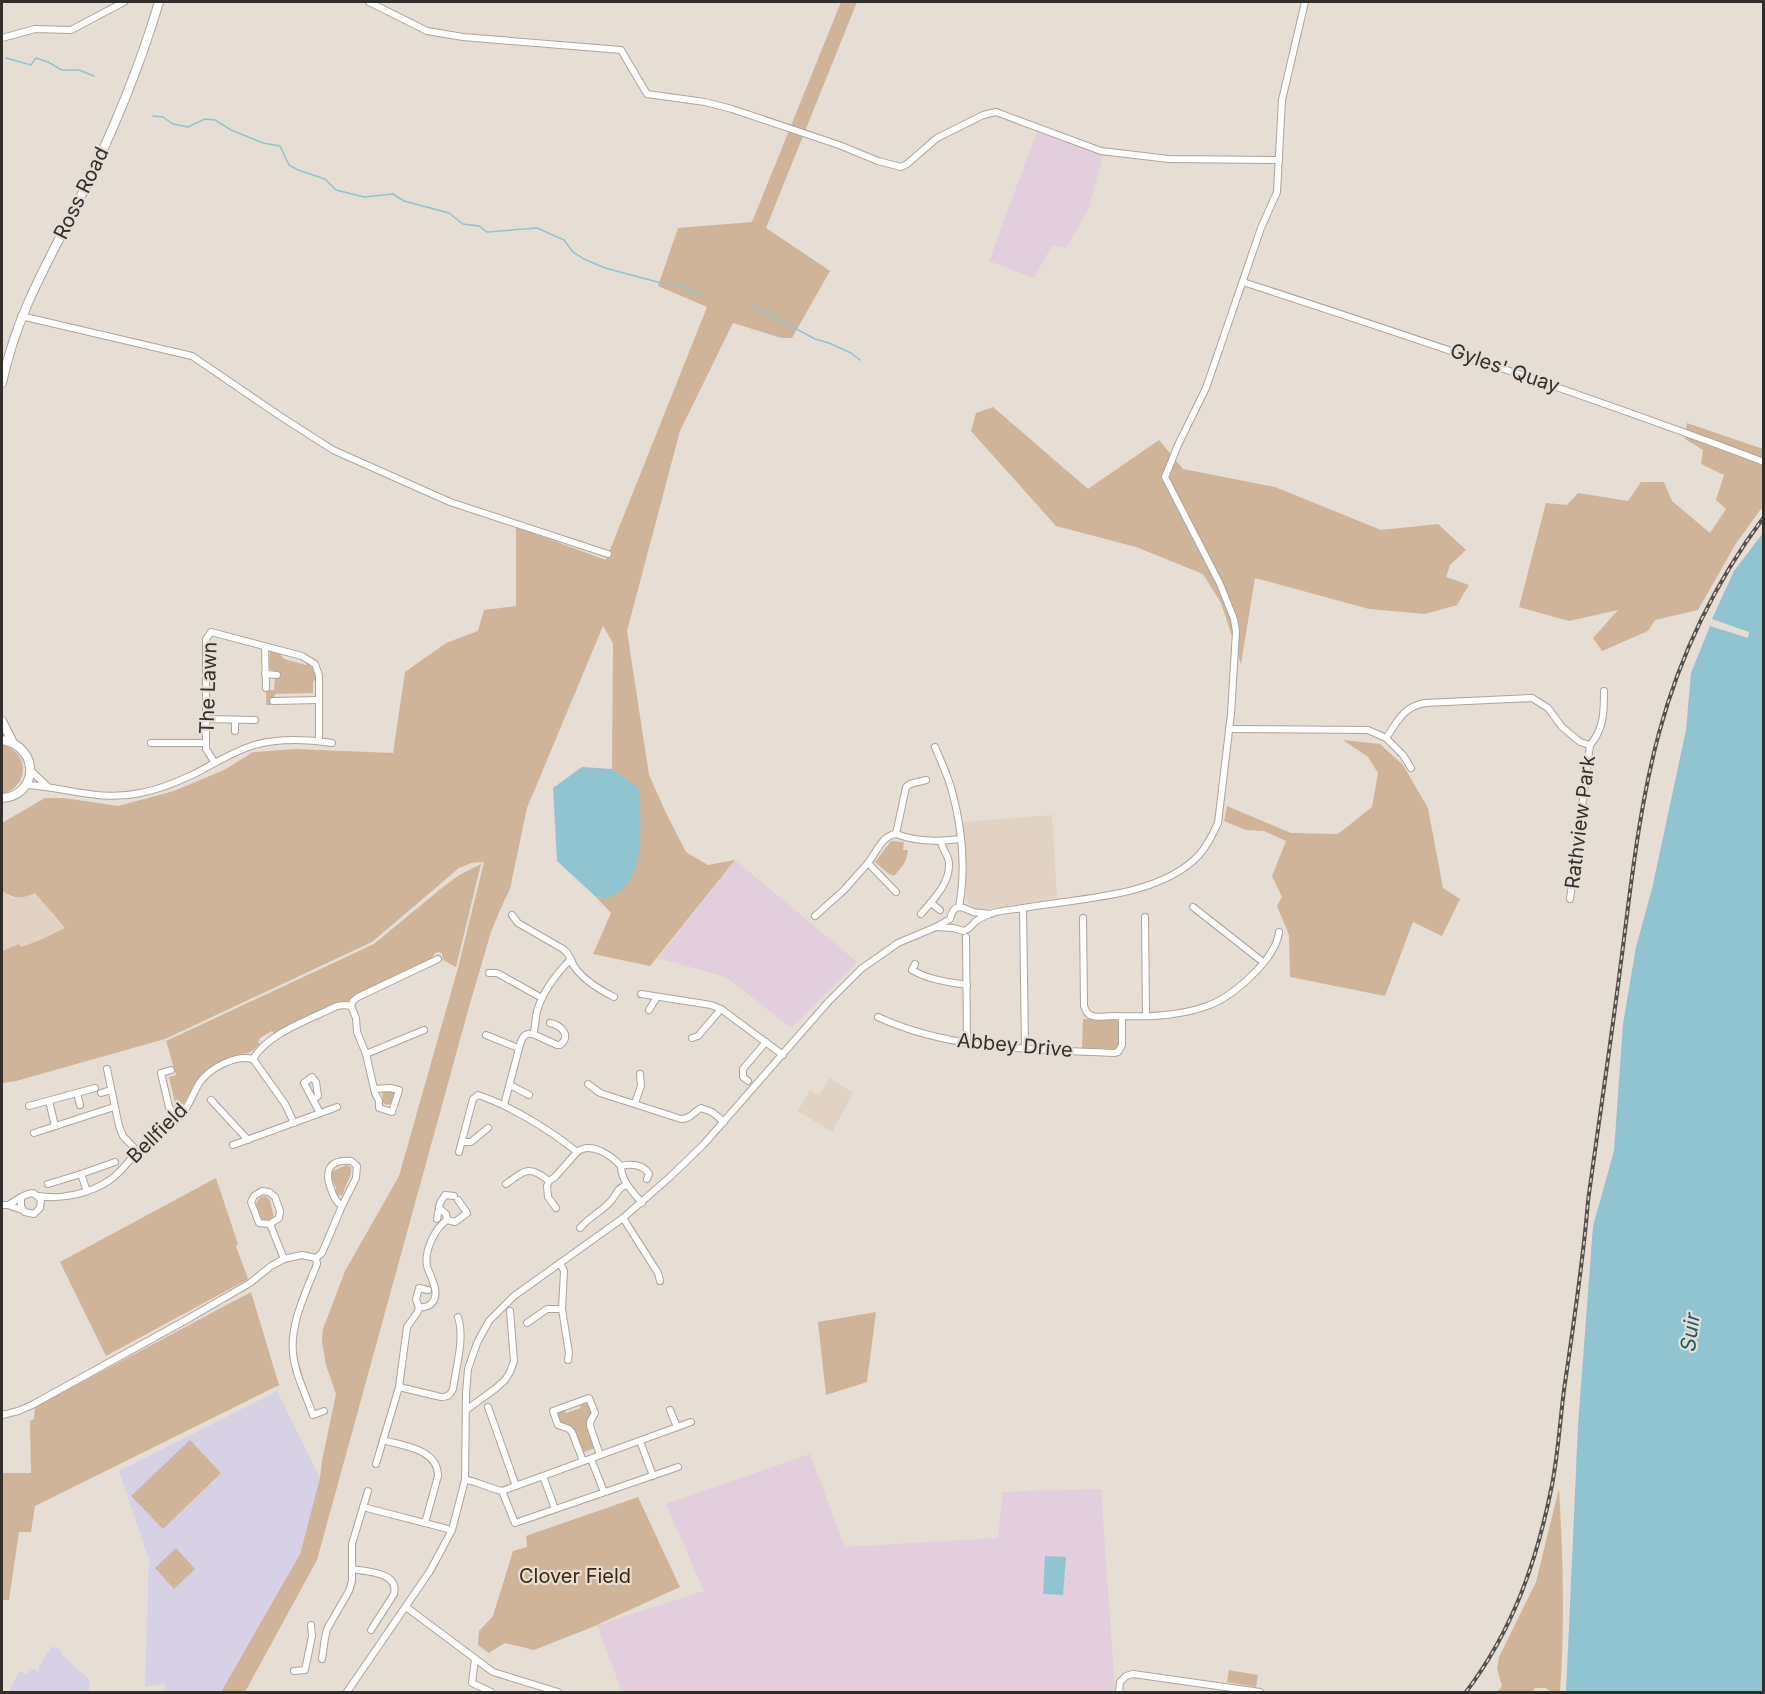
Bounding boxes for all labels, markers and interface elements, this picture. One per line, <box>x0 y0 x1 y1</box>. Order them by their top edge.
street label: Ross Road <box>48 143 114 243</box>
street label: Gyles' Quay <box>1447 338 1563 398</box>
street label: The Lawn <box>194 641 222 735</box>
street label: Rathview Park <box>1560 754 1600 890</box>
street label: Abbey Drive <box>956 1028 1074 1062</box>
street label: Bellfield <box>122 1098 192 1168</box>
water label: Suir <box>1675 1310 1705 1353</box>
park label: Clover Field <box>519 1564 631 1588</box>

